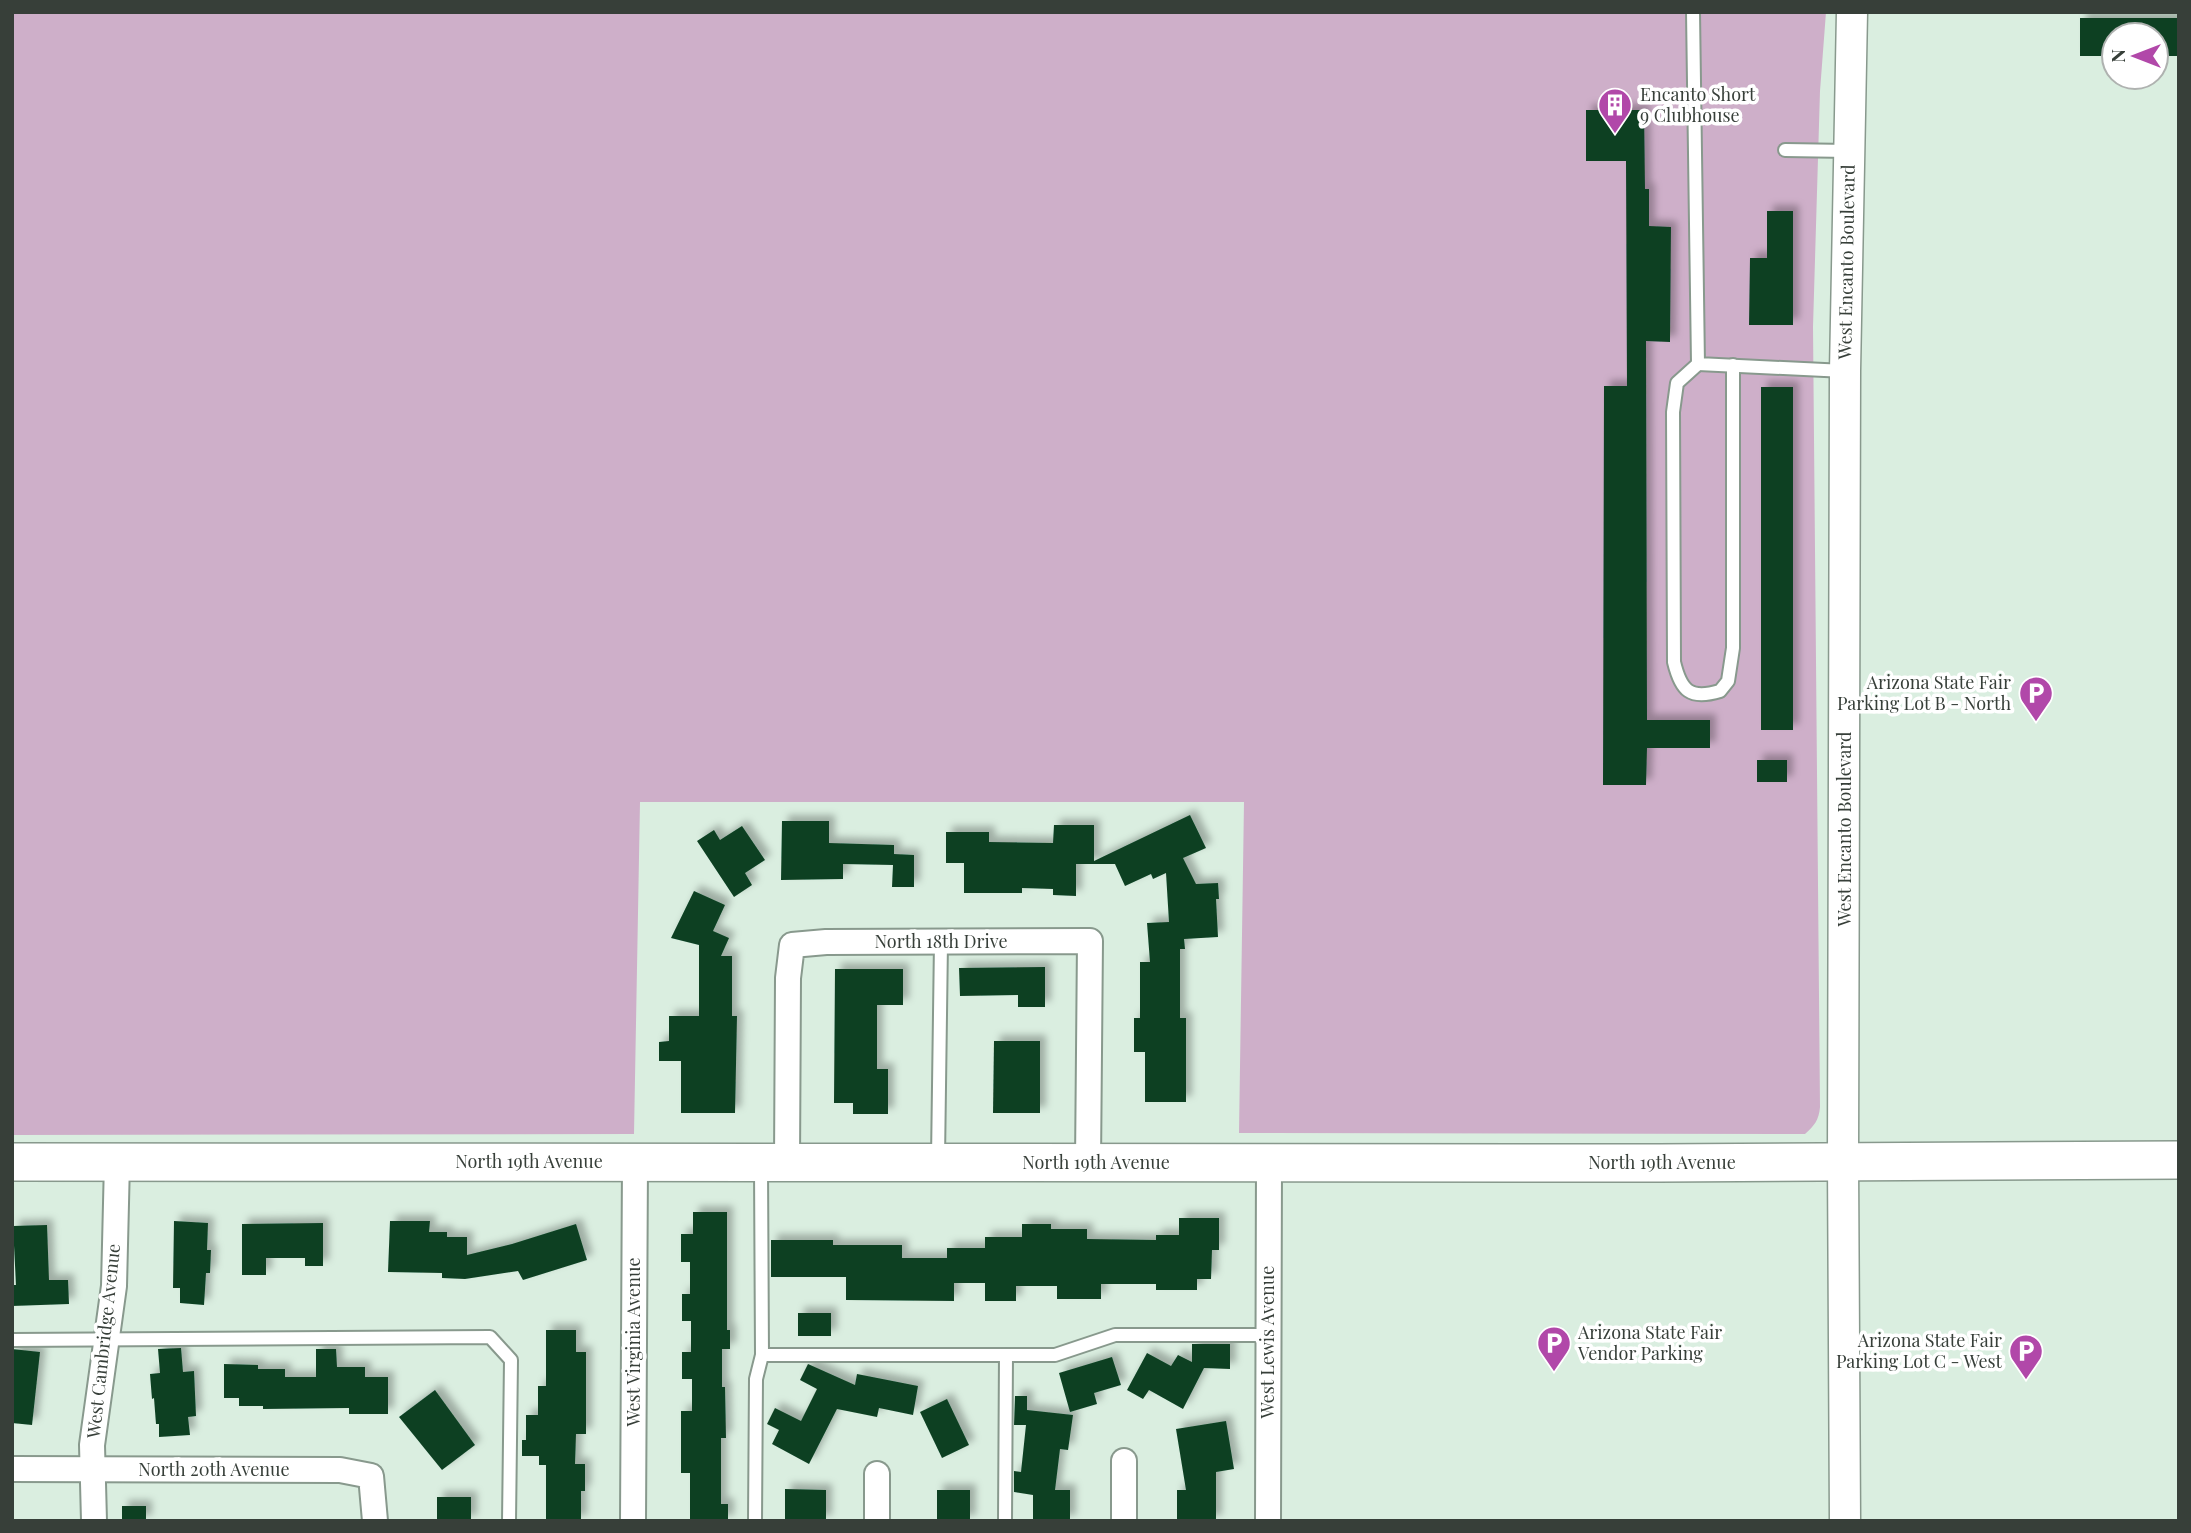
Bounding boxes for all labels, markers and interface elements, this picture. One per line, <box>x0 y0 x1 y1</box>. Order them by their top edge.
north arrow <box>2100 21 2170 91</box>
text: N <box>2104 49 2130 63</box>
place label: Encanto Short 9 Clubhouse <box>1640 82 1756 127</box>
building icon: Encanto Short 9 Clubhouse <box>1596 86 1634 135</box>
street label: West Encanto Boulevard <box>1832 164 1860 361</box>
place label: Arizona State Fair Parking Lot B - North <box>1837 670 2011 715</box>
parking icon: Arizona State Fair Parking Lot B - North <box>2017 674 2055 723</box>
street label: West Encanto Boulevard <box>1832 731 1856 927</box>
street label: North 18th Drive <box>874 929 1008 953</box>
street label: North 19th Avenue <box>455 1149 603 1173</box>
street label: North 19th Avenue <box>1022 1150 1170 1174</box>
street label: North 19th Avenue <box>1588 1150 1736 1174</box>
street label: West Cambridge Avenue <box>81 1242 125 1440</box>
street label: West Virginia Avenue <box>621 1257 645 1428</box>
street label: West Lewis Avenue <box>1255 1266 1279 1419</box>
place label: Arizona State Fair Vendor Parking <box>1577 1320 1722 1365</box>
parking icon: Arizona State Fair Vendor Parking <box>1535 1324 1573 1373</box>
place label: Arizona State Fair Parking Lot C - West <box>1836 1328 2003 1373</box>
parking icon: Arizona State Fair Parking Lot C - West <box>2007 1332 2045 1381</box>
street label: North 20th Avenue <box>138 1457 290 1481</box>

